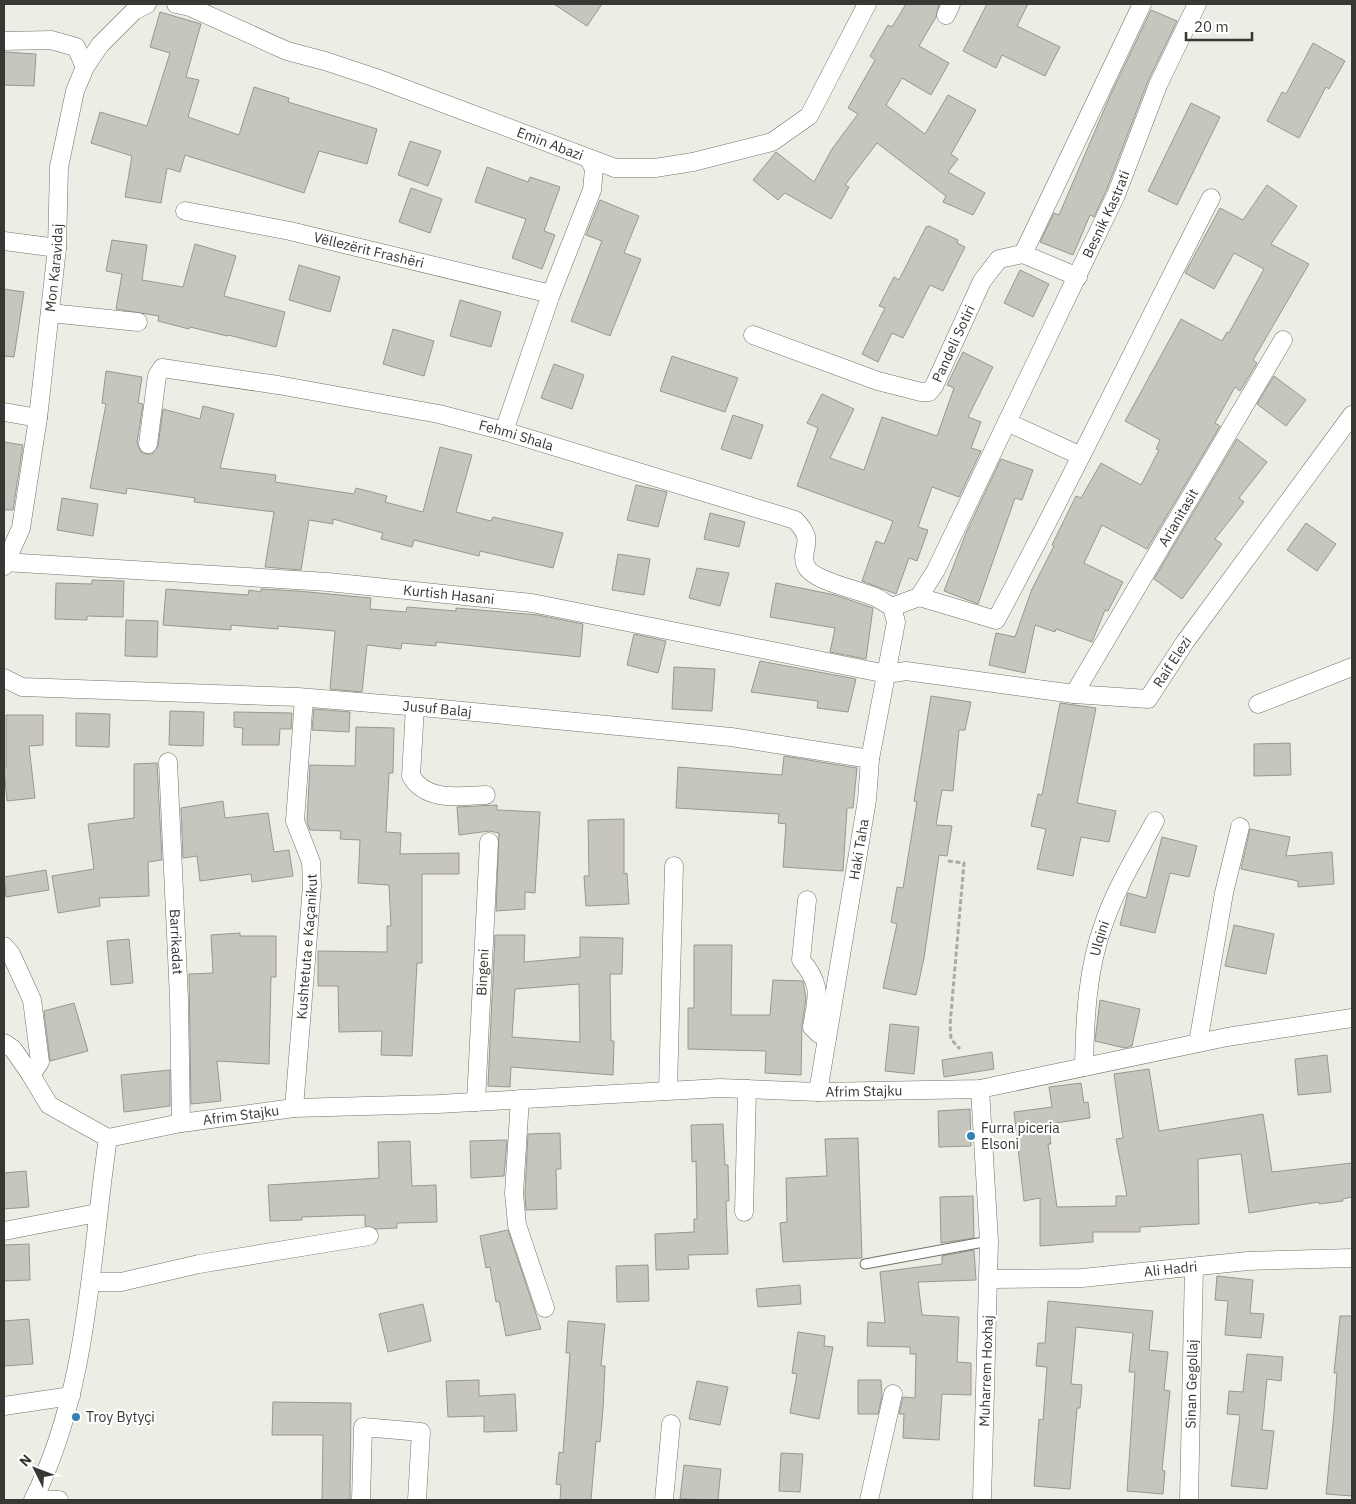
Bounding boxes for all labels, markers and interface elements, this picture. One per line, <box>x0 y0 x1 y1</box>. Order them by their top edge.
scale bar <box>1186 10 1252 42</box>
text: 20 m <box>1194 17 1229 36</box>
street label: Emin Abazi <box>514 123 586 164</box>
street label: Besnik Kastrati <box>1078 168 1134 261</box>
street label: Mon Karavidaj <box>41 223 67 313</box>
street label: Vëllezërit Frashëri <box>312 228 426 272</box>
street label: Pandeli Sotiri <box>928 302 979 385</box>
street label: Fehmi Shala <box>477 416 556 455</box>
street label: Arianitasit <box>1154 485 1202 550</box>
street label: Kurtish Hasani <box>402 581 495 608</box>
street label: Raif Elezi <box>1149 633 1195 691</box>
street label: Jusuf Balaj <box>402 697 473 721</box>
street label: Haki Taha <box>845 817 873 881</box>
street label: Kushtetuta e Kaçanikut <box>292 873 321 1020</box>
street label: Barrikadat <box>166 909 187 975</box>
street label: Ulqini <box>1086 918 1113 958</box>
street label: Bingeni <box>472 948 493 996</box>
street label: Afrim Stajku <box>825 1081 903 1101</box>
street label: Afrim Stajku <box>202 1101 280 1129</box>
place label: Furra piceria Elsoni <box>981 1119 1060 1153</box>
marker: Furra piceria Elsoni <box>965 1130 977 1142</box>
street label: Ali Hadri <box>1143 1257 1198 1281</box>
street label: Muharrem Hoxhaj <box>975 1315 997 1427</box>
street label: Sinan Gegollaj <box>1182 1339 1201 1429</box>
place label: Troy Bytyçi <box>86 1408 155 1426</box>
marker: Troy Bytyçi <box>70 1411 82 1423</box>
north arrow <box>10 1444 60 1494</box>
text: N <box>15 1451 35 1470</box>

